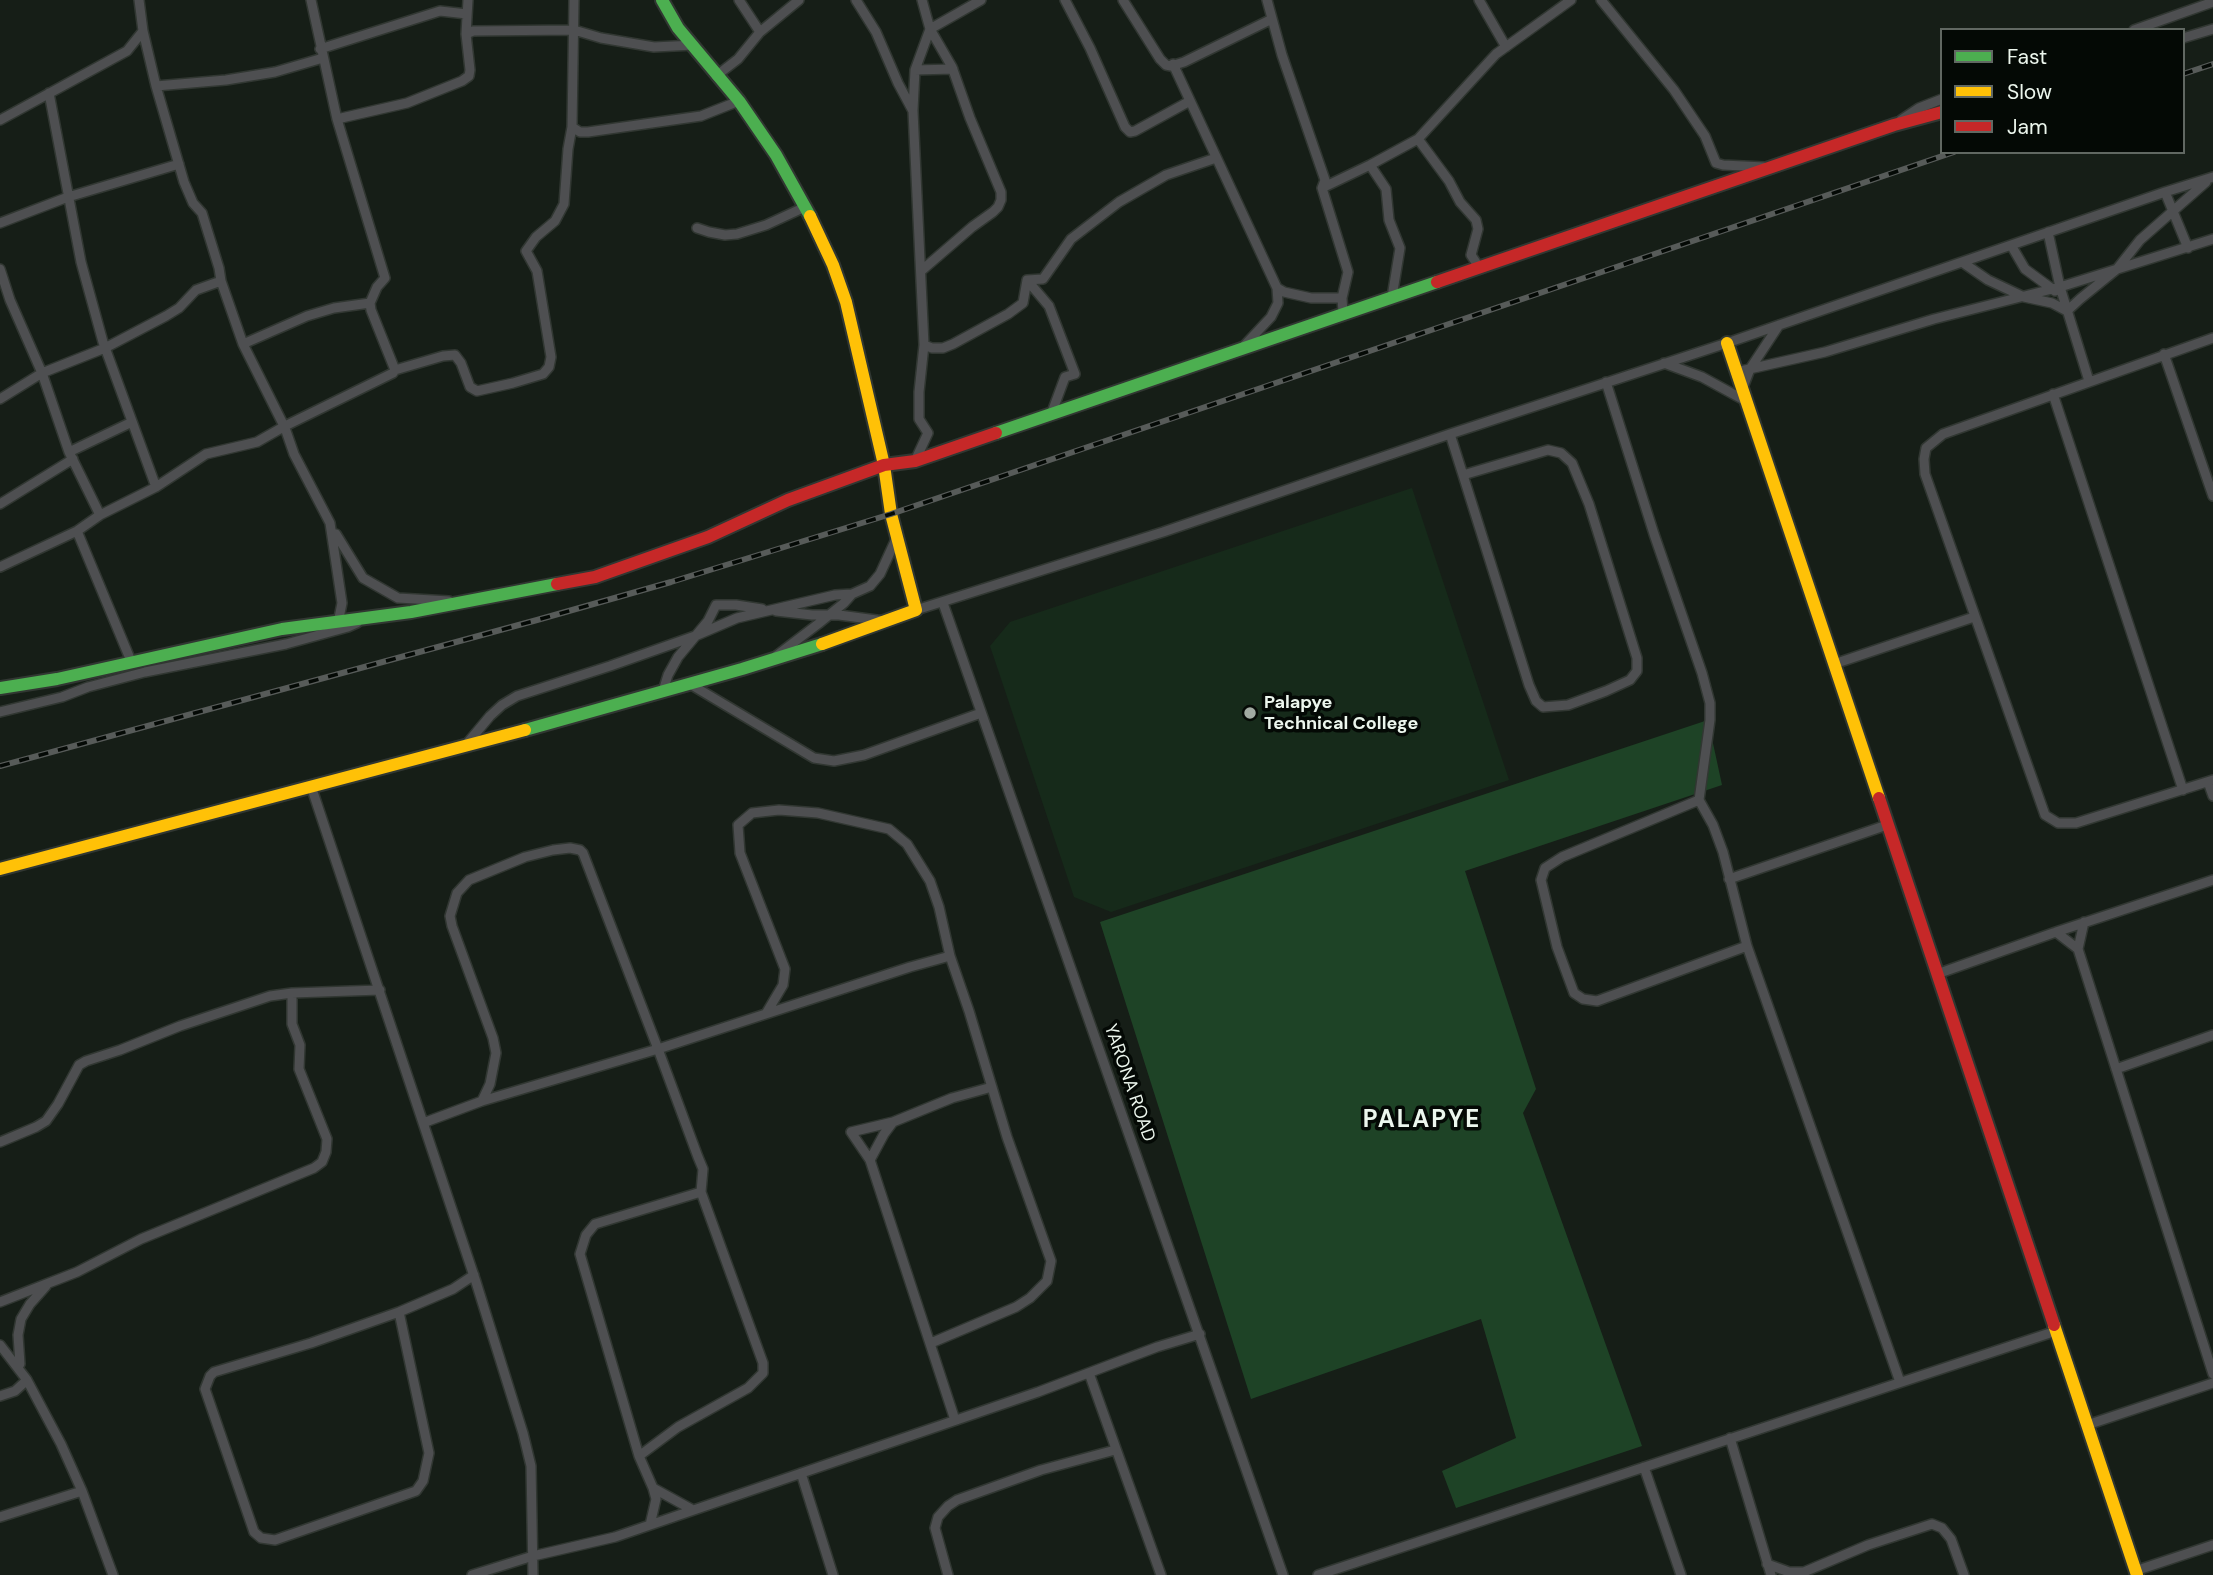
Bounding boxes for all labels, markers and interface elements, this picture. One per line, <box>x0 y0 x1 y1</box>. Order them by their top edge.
legend <box>1940 28 2185 154</box>
text: Fast <box>2007 43 2047 71</box>
text: Slow <box>2007 78 2052 106</box>
text: Jam <box>2007 113 2048 141</box>
place label: Palapye Technical College <box>1264 692 1418 734</box>
marker: Palapye Technical College <box>1242 705 1258 721</box>
street label: YARONA ROAD <box>1099 1021 1159 1145</box>
district label: PALAPYE <box>1364 1107 1480 1135</box>

